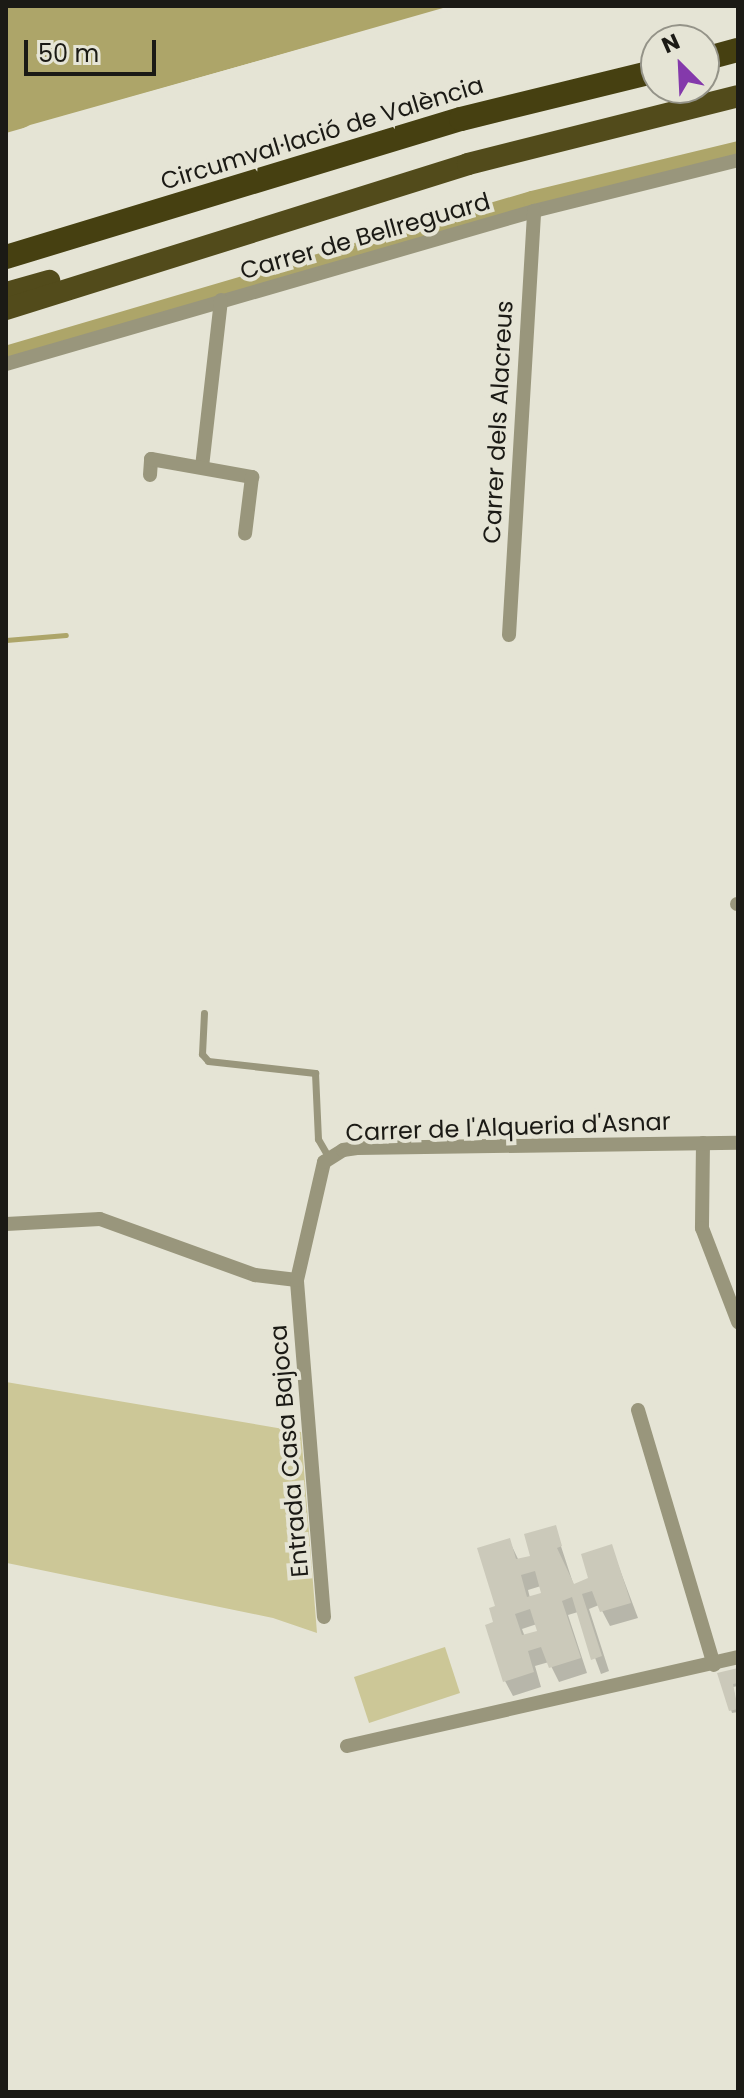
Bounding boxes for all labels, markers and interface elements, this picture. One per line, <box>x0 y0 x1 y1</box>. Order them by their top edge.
scale bar <box>28 24 160 74</box>
north arrow <box>640 24 720 104</box>
text: N <box>657 26 685 61</box>
text: 50 m <box>38 37 99 70</box>
street label: Circumval·lació de València <box>157 70 487 196</box>
street label: Carrer de Bellreguard <box>237 187 493 285</box>
street label: Carrer dels Alacreus <box>477 300 519 544</box>
street label: Carrer de l'Alqueria d'Asnar <box>345 1107 671 1147</box>
street label: Entrada Casa Bajoca <box>264 1324 314 1578</box>

